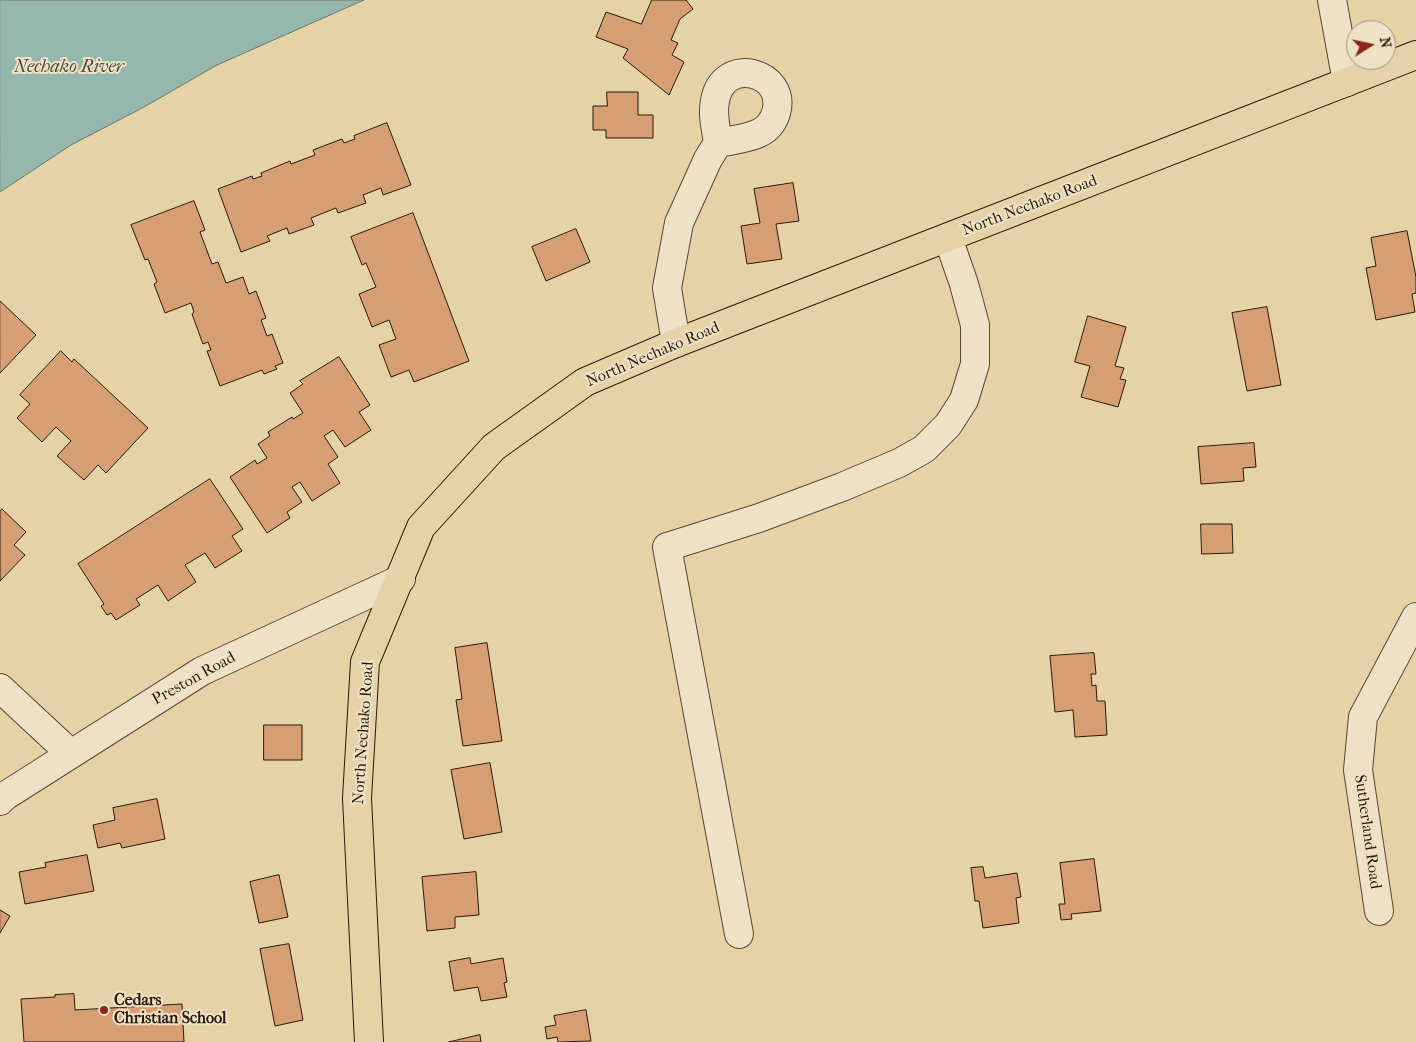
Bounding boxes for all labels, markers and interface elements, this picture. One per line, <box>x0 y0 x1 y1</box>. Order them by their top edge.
north arrow <box>1346 20 1396 70</box>
text: N <box>1376 36 1395 49</box>
water label: Nechako River <box>14 57 124 79</box>
street label: North Nechako Road <box>960 171 1100 241</box>
street label: North Nechako Road <box>583 318 723 392</box>
street label: Preston Road <box>149 648 239 710</box>
street label: North Nechako Road <box>349 661 379 805</box>
street label: Sutherland Road <box>1349 774 1385 890</box>
place label: Cedars Christian School <box>114 991 226 1029</box>
marker: Cedars Christian School <box>98 1004 110 1016</box>

